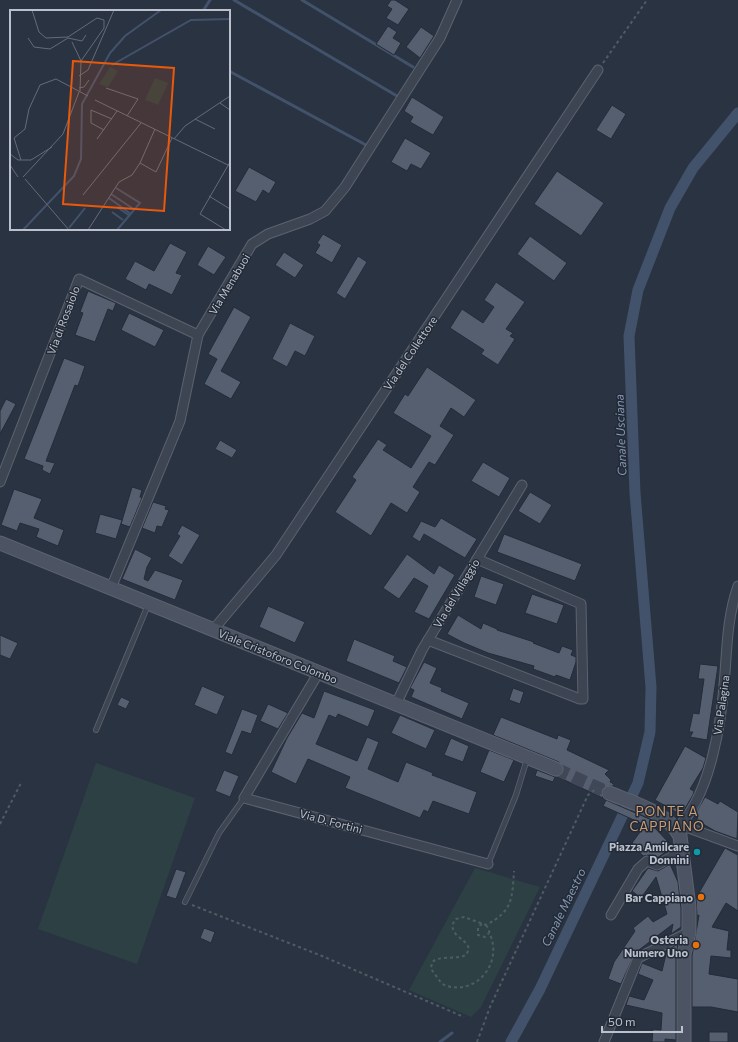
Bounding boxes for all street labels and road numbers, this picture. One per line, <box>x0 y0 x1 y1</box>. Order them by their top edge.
street label: Via Menabuoi <box>206 251 252 317</box>
street label: Via di Rosaiolo <box>44 283 82 356</box>
street label: Via del Collettore <box>381 313 440 392</box>
street label: Via del Villaggio <box>430 556 482 630</box>
street label: Viale Cristoforo Colombo <box>217 626 340 686</box>
street label: Via Palagina <box>710 674 732 736</box>
street label: Via D. Fortini <box>298 806 364 836</box>

